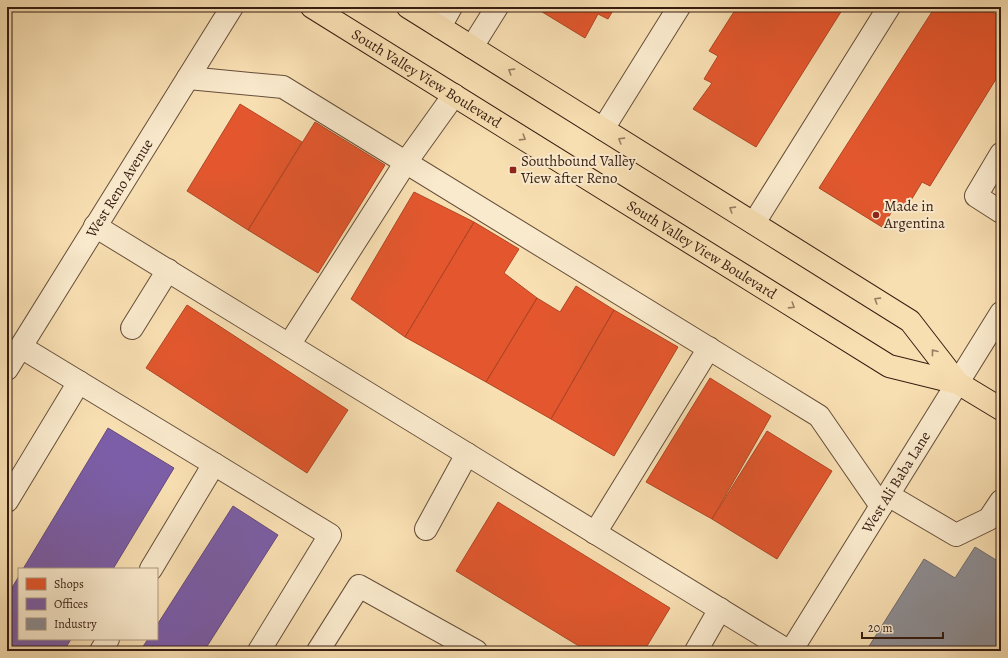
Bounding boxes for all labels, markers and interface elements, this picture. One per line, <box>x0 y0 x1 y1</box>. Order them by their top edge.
street label: South Valley View Boulevard <box>348 24 506 133</box>
one-way arrow <box>508 69 515 76</box>
one-way arrow <box>519 134 526 141</box>
street label: West Reno Avenue <box>81 135 158 242</box>
one-way arrow <box>618 137 625 145</box>
place label: Southbound Valley View after Reno <box>520 151 636 188</box>
marker: Southbound Valley View after Reno <box>508 165 518 175</box>
street label: South Valley View Boulevard <box>623 195 781 304</box>
place label: Made in Argentina <box>883 196 945 233</box>
one-way arrow <box>729 206 736 214</box>
marker: Made in Argentina <box>871 210 881 220</box>
one-way arrow <box>874 298 881 305</box>
one-way arrow <box>788 301 795 309</box>
one-way arrow <box>932 349 939 356</box>
street label: West Ali Baba Lane <box>856 427 935 537</box>
legend <box>18 568 158 640</box>
text: Shops <box>54 576 84 592</box>
text: Offices <box>54 596 88 612</box>
scale bar <box>862 614 943 640</box>
text: Industry <box>54 616 97 632</box>
text: 20 m <box>868 620 892 636</box>

